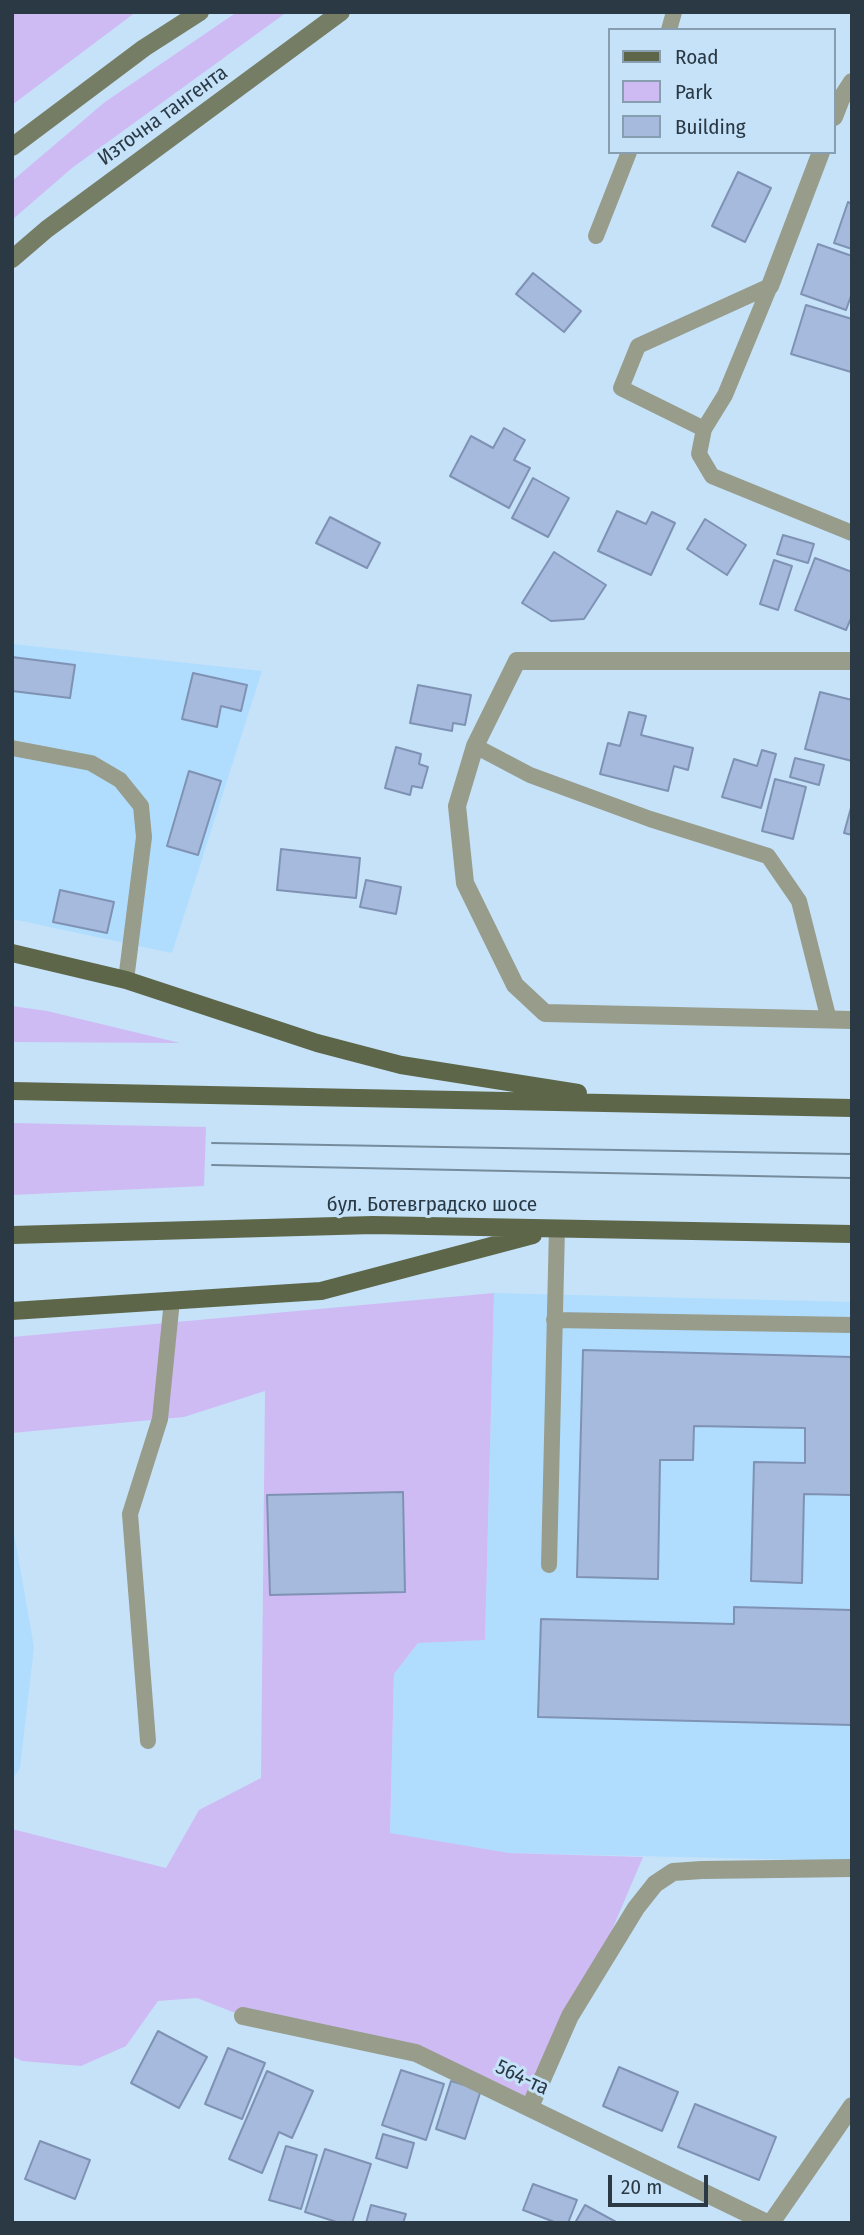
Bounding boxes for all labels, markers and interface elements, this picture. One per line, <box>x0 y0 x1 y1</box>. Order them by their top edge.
legend <box>608 28 836 154</box>
text: Road <box>675 44 719 70</box>
street label: Източна тангента <box>93 61 233 171</box>
text: Park <box>675 79 712 105</box>
text: Building <box>675 114 746 140</box>
street label: бул. Ботевградско шосе <box>327 1192 537 1218</box>
street label: 564-та <box>491 2055 553 2101</box>
scale bar <box>612 2162 712 2206</box>
text: 20 m <box>621 2174 662 2200</box>

